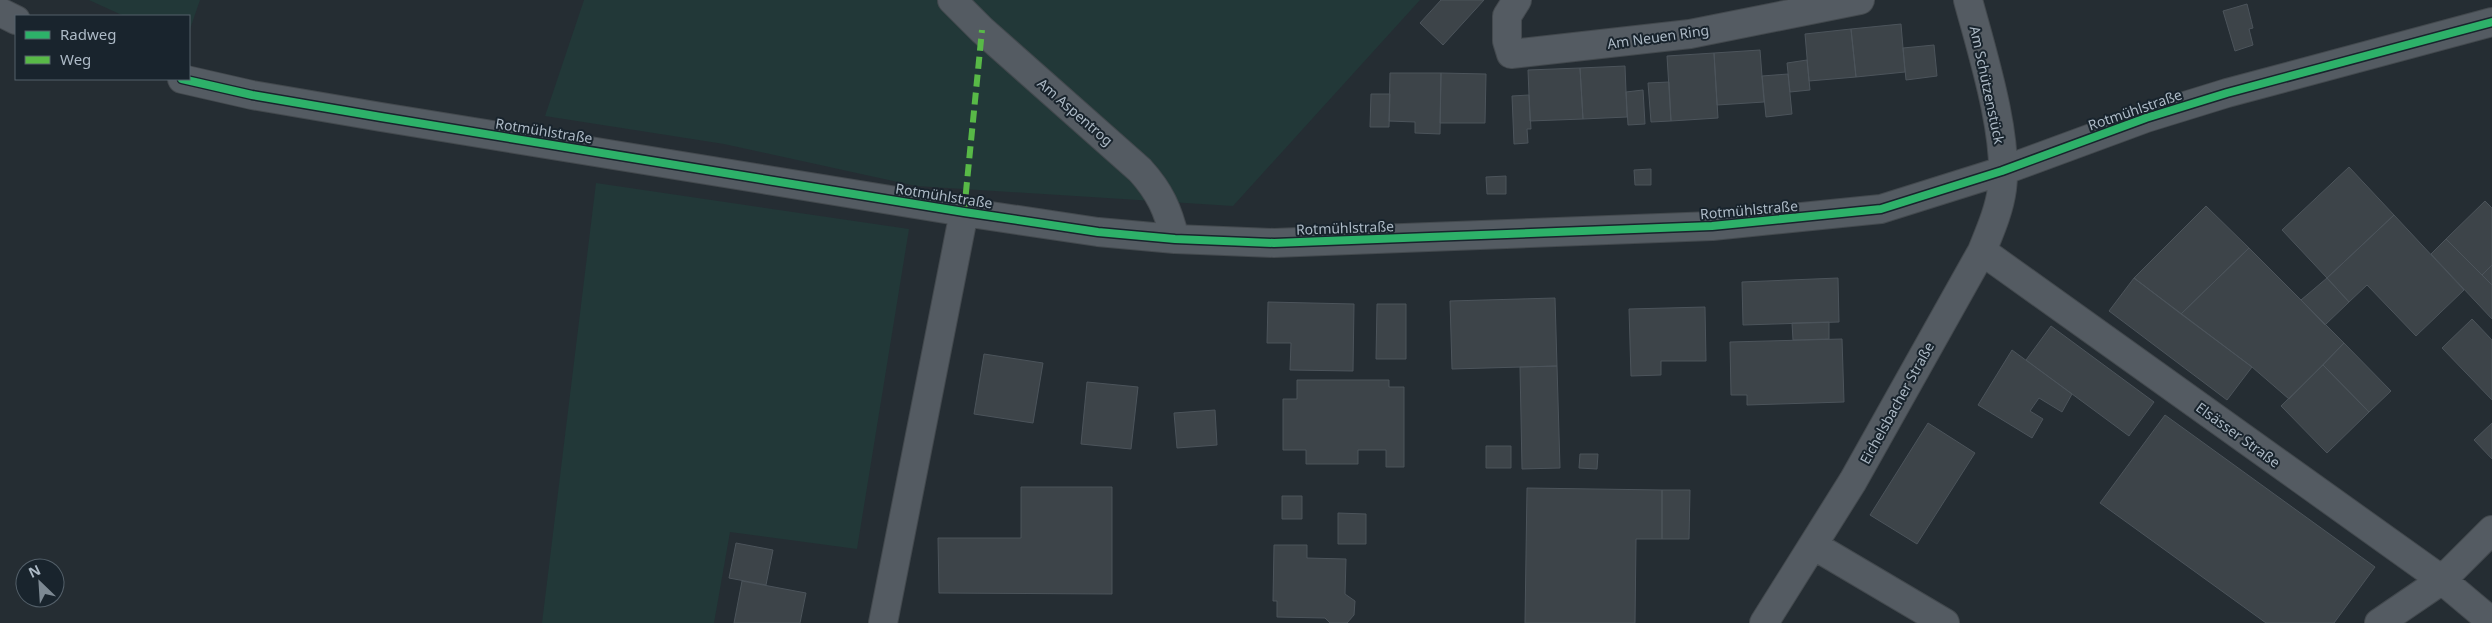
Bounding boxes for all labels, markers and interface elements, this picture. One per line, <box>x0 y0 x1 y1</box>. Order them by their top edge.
legend <box>15 15 190 80</box>
street label: Am Neuen Ring <box>1606 20 1710 53</box>
text: Radweg <box>60 24 116 44</box>
street label: Am Schützenstück <box>1966 24 2009 146</box>
text: Weg <box>60 49 91 69</box>
street label: Am Aspentrog <box>1034 74 1117 150</box>
street label: Rotmühlstraße <box>2085 85 2184 134</box>
street label: Rotmühlstraße <box>494 113 594 148</box>
street label: Rotmühlstraße <box>894 178 994 213</box>
street label: Rotmühlstraße <box>1699 196 1799 223</box>
street label: Rotmühlstraße <box>1296 216 1394 239</box>
street label: Eichelsbacher Straße <box>1855 338 1938 467</box>
street label: Elsässer Straße <box>2192 398 2284 472</box>
north arrow <box>15 558 65 608</box>
text: N <box>25 560 43 582</box>

